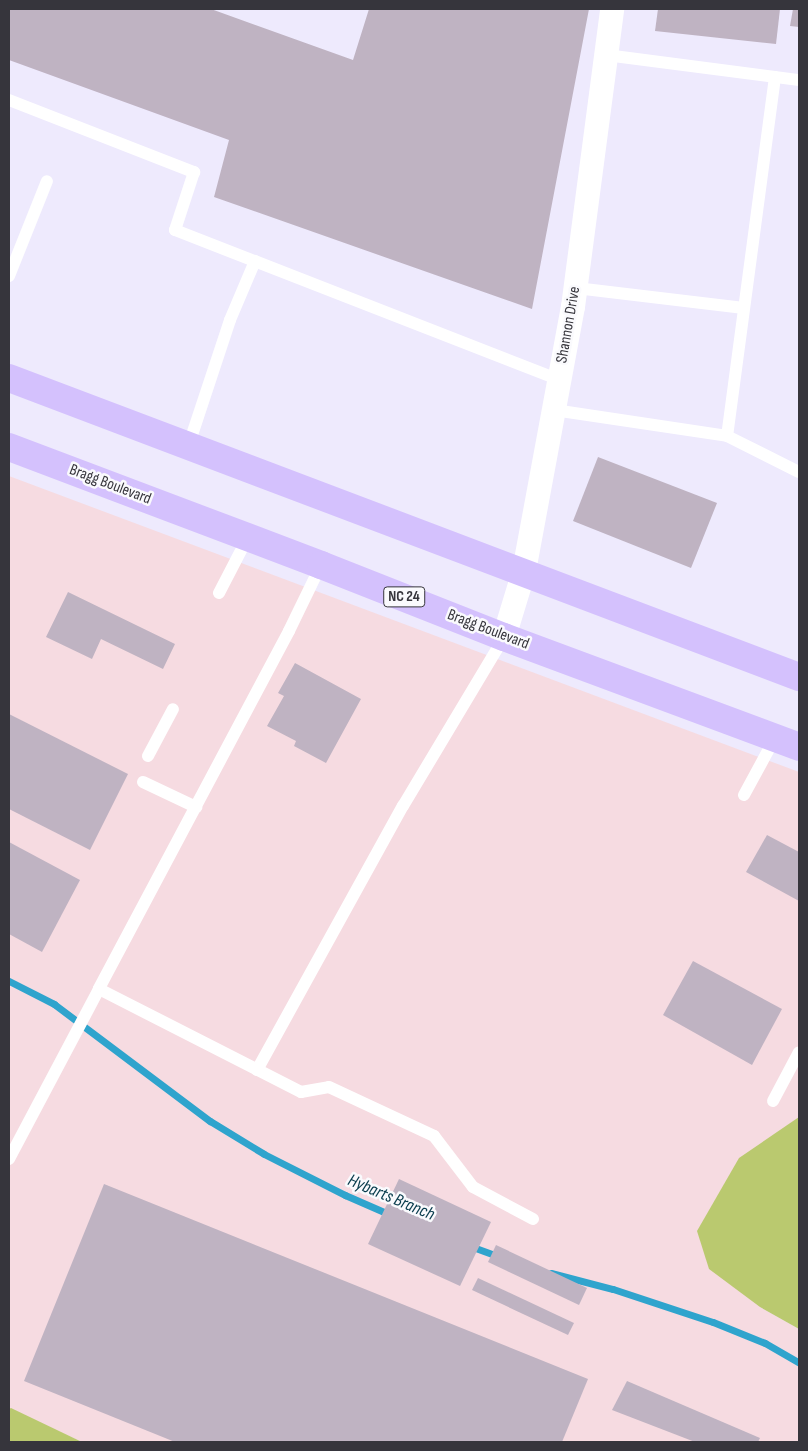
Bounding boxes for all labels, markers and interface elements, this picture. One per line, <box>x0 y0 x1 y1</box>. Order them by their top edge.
street label: Shannon Drive <box>553 285 585 365</box>
street label: Bragg Boulevard <box>67 461 153 509</box>
road number: NC 24 <box>383 584 425 610</box>
street label: Bragg Boulevard <box>445 606 531 654</box>
water label: Hybarts Branch <box>344 1170 438 1226</box>

